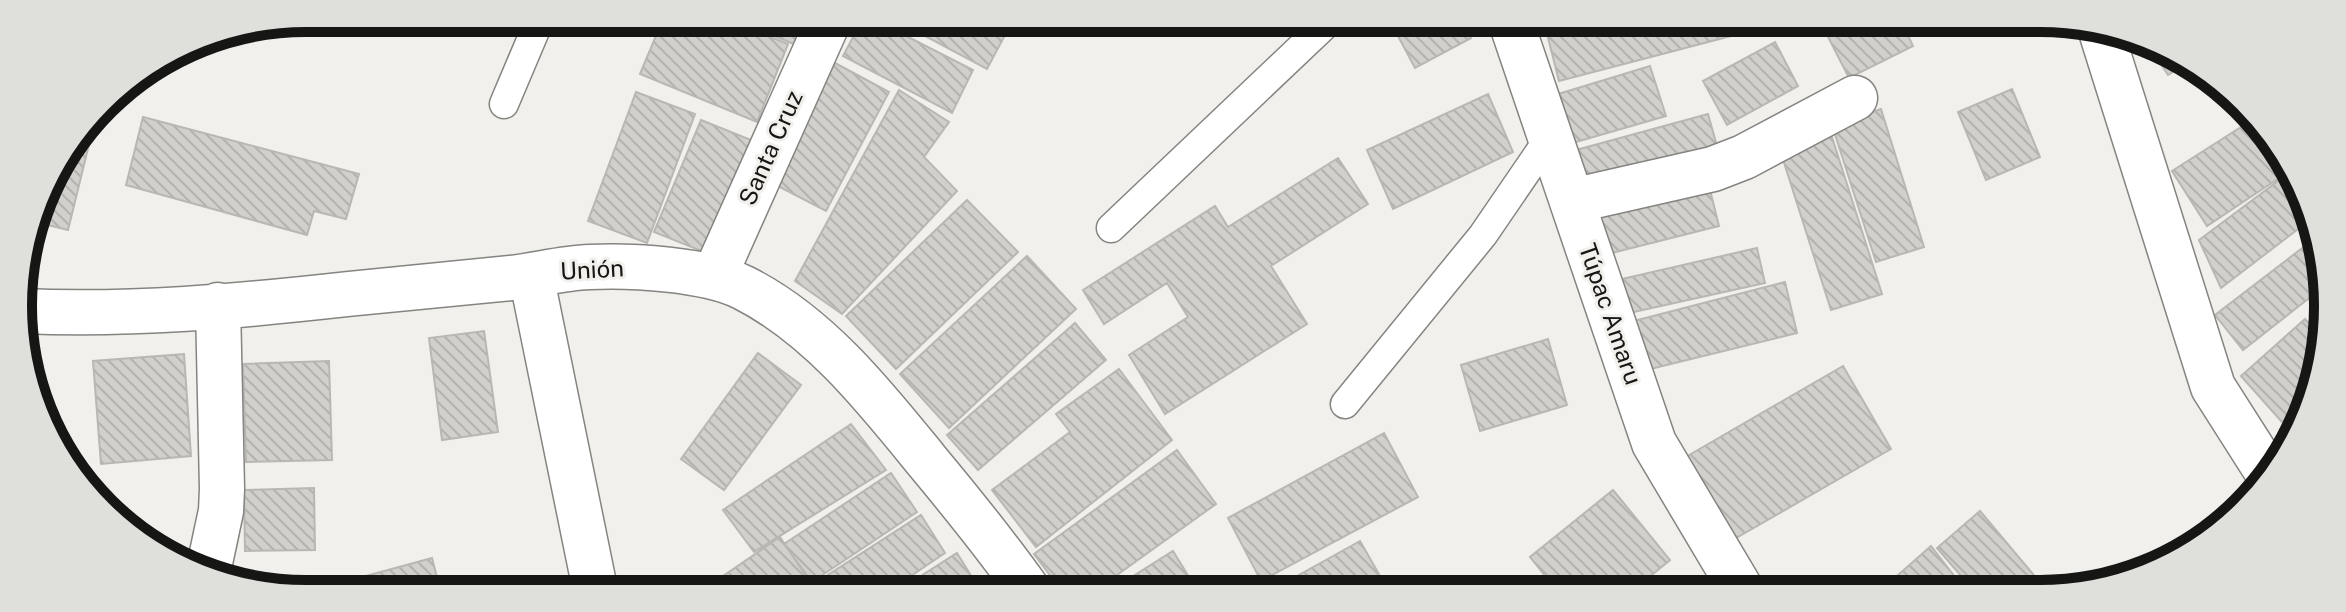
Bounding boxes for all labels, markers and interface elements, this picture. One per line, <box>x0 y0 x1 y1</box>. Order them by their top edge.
street label: Santa Cruz <box>732 86 808 209</box>
street label: Túpac Amaru <box>1574 239 1648 388</box>
street label: Unión <box>559 253 625 285</box>

